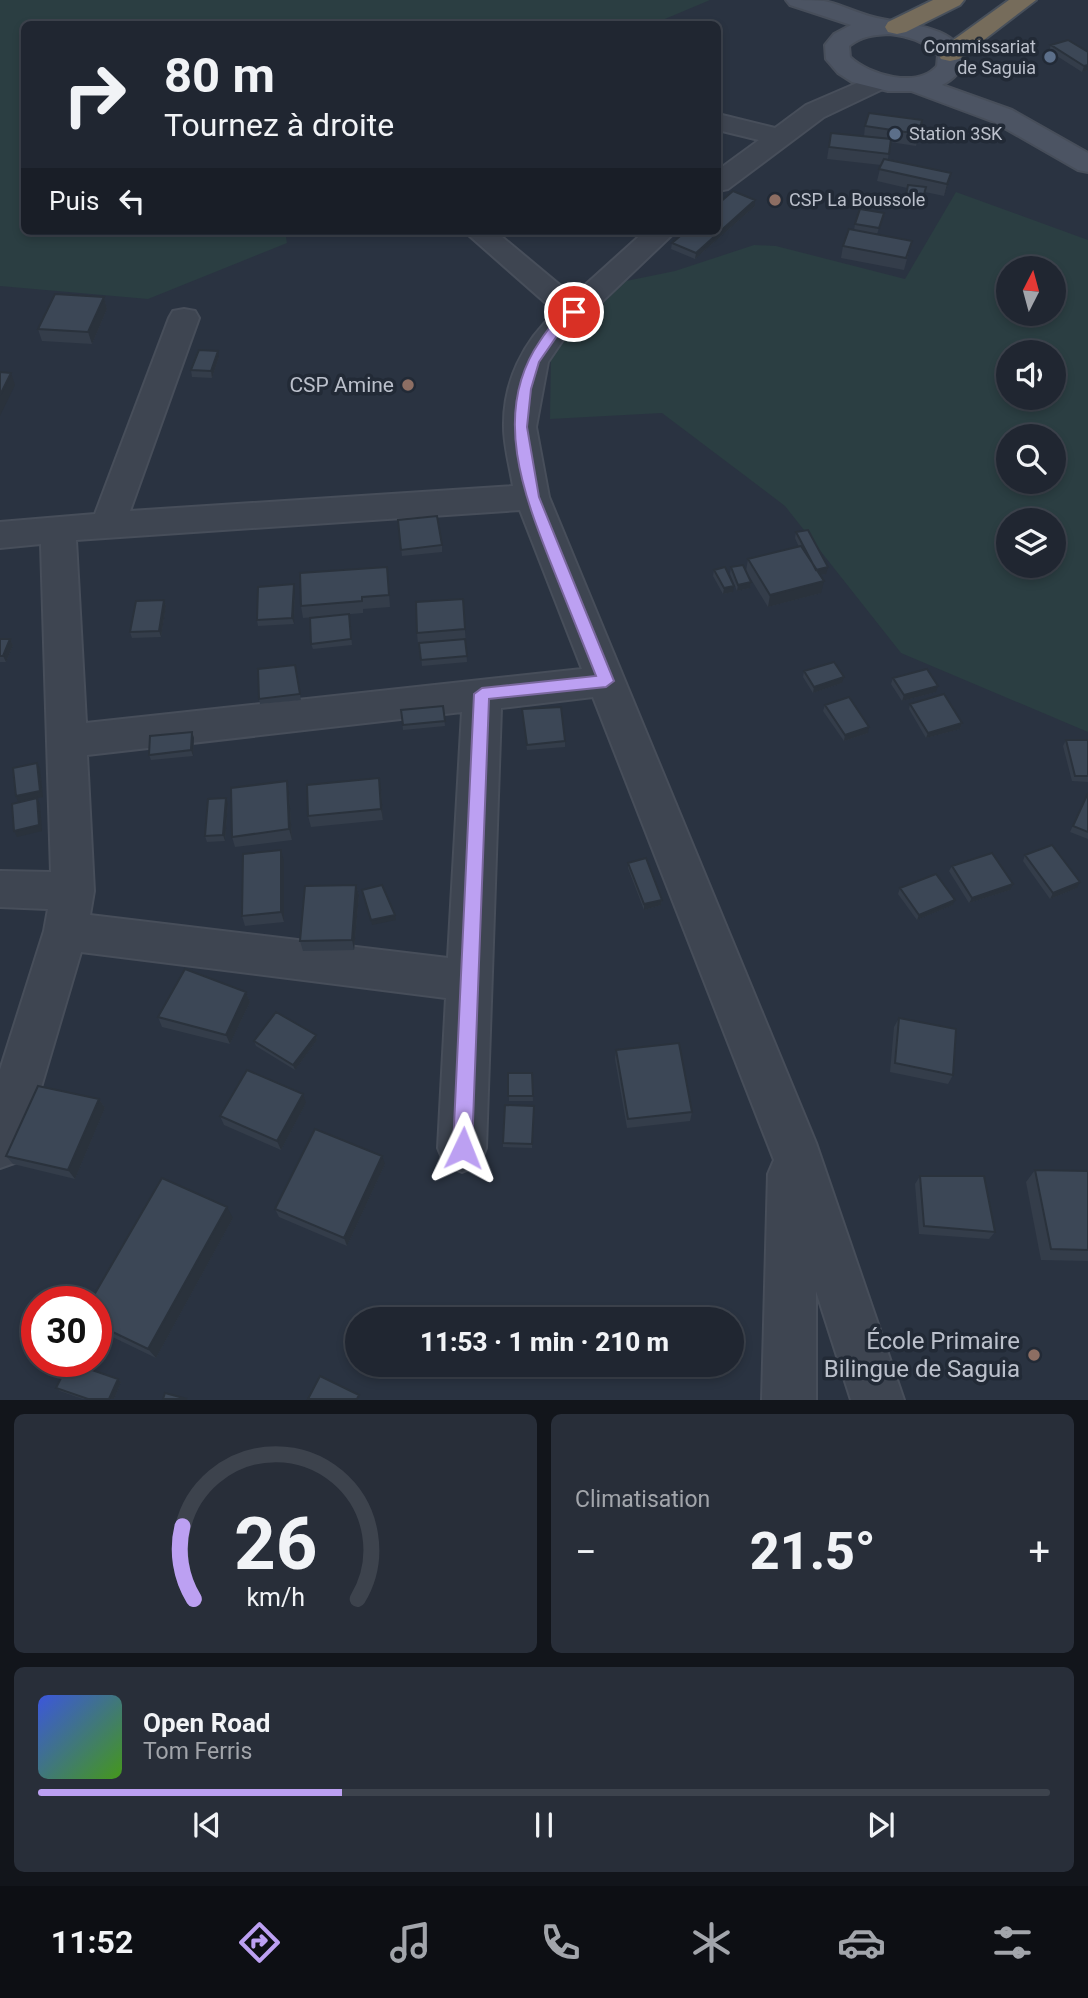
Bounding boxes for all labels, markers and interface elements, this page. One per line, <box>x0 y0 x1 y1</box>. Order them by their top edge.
place label: Commissariat de Saguia <box>924 36 1036 78</box>
text: 80 m <box>164 47 275 104</box>
icon: right <box>49 49 140 140</box>
marker: Commissariat de Saguia <box>1042 49 1058 65</box>
text: Tournez à droite <box>164 106 394 144</box>
place label: Station 3SK <box>909 123 1003 144</box>
marker: Station 3SK <box>887 126 903 142</box>
icon: left <box>113 182 151 220</box>
text: Puis <box>49 186 99 216</box>
place label: CSP La Boussole <box>789 189 925 210</box>
marker: CSP La Boussole <box>767 192 783 208</box>
north arrow <box>996 256 1066 326</box>
map controls <box>996 256 1066 578</box>
pin <box>544 282 604 342</box>
icon: arrive <box>555 293 593 331</box>
button: sound <box>996 340 1066 410</box>
place label: CSP Amine <box>289 373 394 397</box>
marker: CSP Amine <box>400 377 416 393</box>
button: search <box>996 424 1066 494</box>
button: layers <box>996 508 1066 578</box>
position arrow <box>426 1111 500 1185</box>
speed limit sign: 30 <box>21 1286 112 1377</box>
text: 11:53 · 1 min · 210 m <box>420 1327 669 1357</box>
place label: École Primaire Bilingue de Saguia <box>824 1327 1020 1383</box>
marker: École Primaire Bilingue de Saguia <box>1026 1347 1042 1363</box>
text: Climatisation <box>575 1486 710 1513</box>
text: 26 <box>234 1502 317 1588</box>
text: 21.5° <box>750 1521 876 1582</box>
text: − <box>575 1530 597 1574</box>
text: + <box>1028 1530 1050 1574</box>
text: km/h <box>246 1583 305 1612</box>
text: Open Road <box>143 1708 271 1738</box>
text: Tom Ferris <box>143 1738 252 1765</box>
icon: previous <box>188 1806 226 1844</box>
icon: pause <box>525 1806 563 1844</box>
icon: next <box>862 1806 900 1844</box>
icon: directions <box>235 1918 284 1967</box>
icon: music <box>386 1918 435 1967</box>
icon: phone <box>536 1918 585 1967</box>
icon: climate <box>687 1918 736 1967</box>
icon: car <box>837 1918 886 1967</box>
icon: filters <box>988 1918 1037 1967</box>
text: 11:52 <box>51 1923 133 1961</box>

